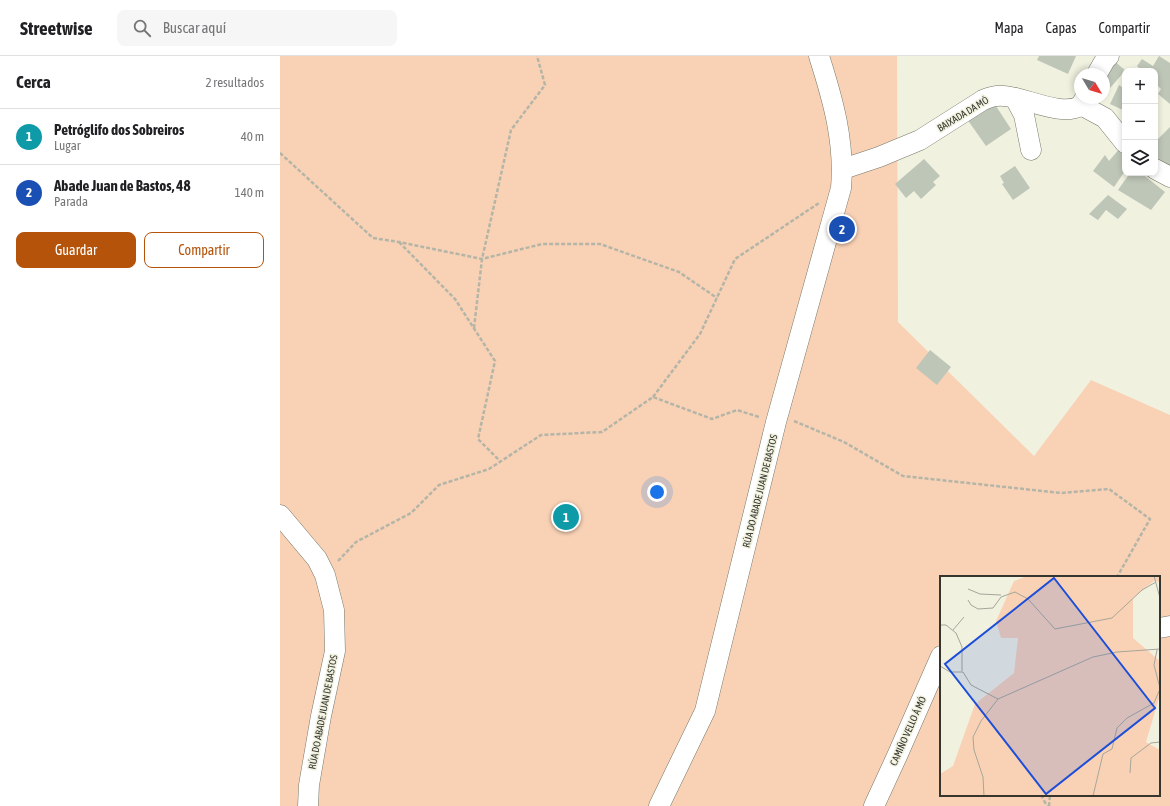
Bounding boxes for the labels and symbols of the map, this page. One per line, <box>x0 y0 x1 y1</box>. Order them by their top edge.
north arrow <box>1074 68 1110 104</box>
street label: BAIXADA DA MÓ <box>935 94 991 134</box>
pin: 2 <box>829 214 855 244</box>
street label: RÚA DO ABADE JUAN DE BASTOS <box>741 433 779 549</box>
your location <box>647 482 667 502</box>
pin: 1 <box>553 502 579 532</box>
inset map <box>940 576 1160 796</box>
street label: RÚA DO ABADE JUAN DE BASTOS <box>307 654 339 770</box>
street label: CAMIÑO VELLO Á MÓ <box>888 695 928 767</box>

